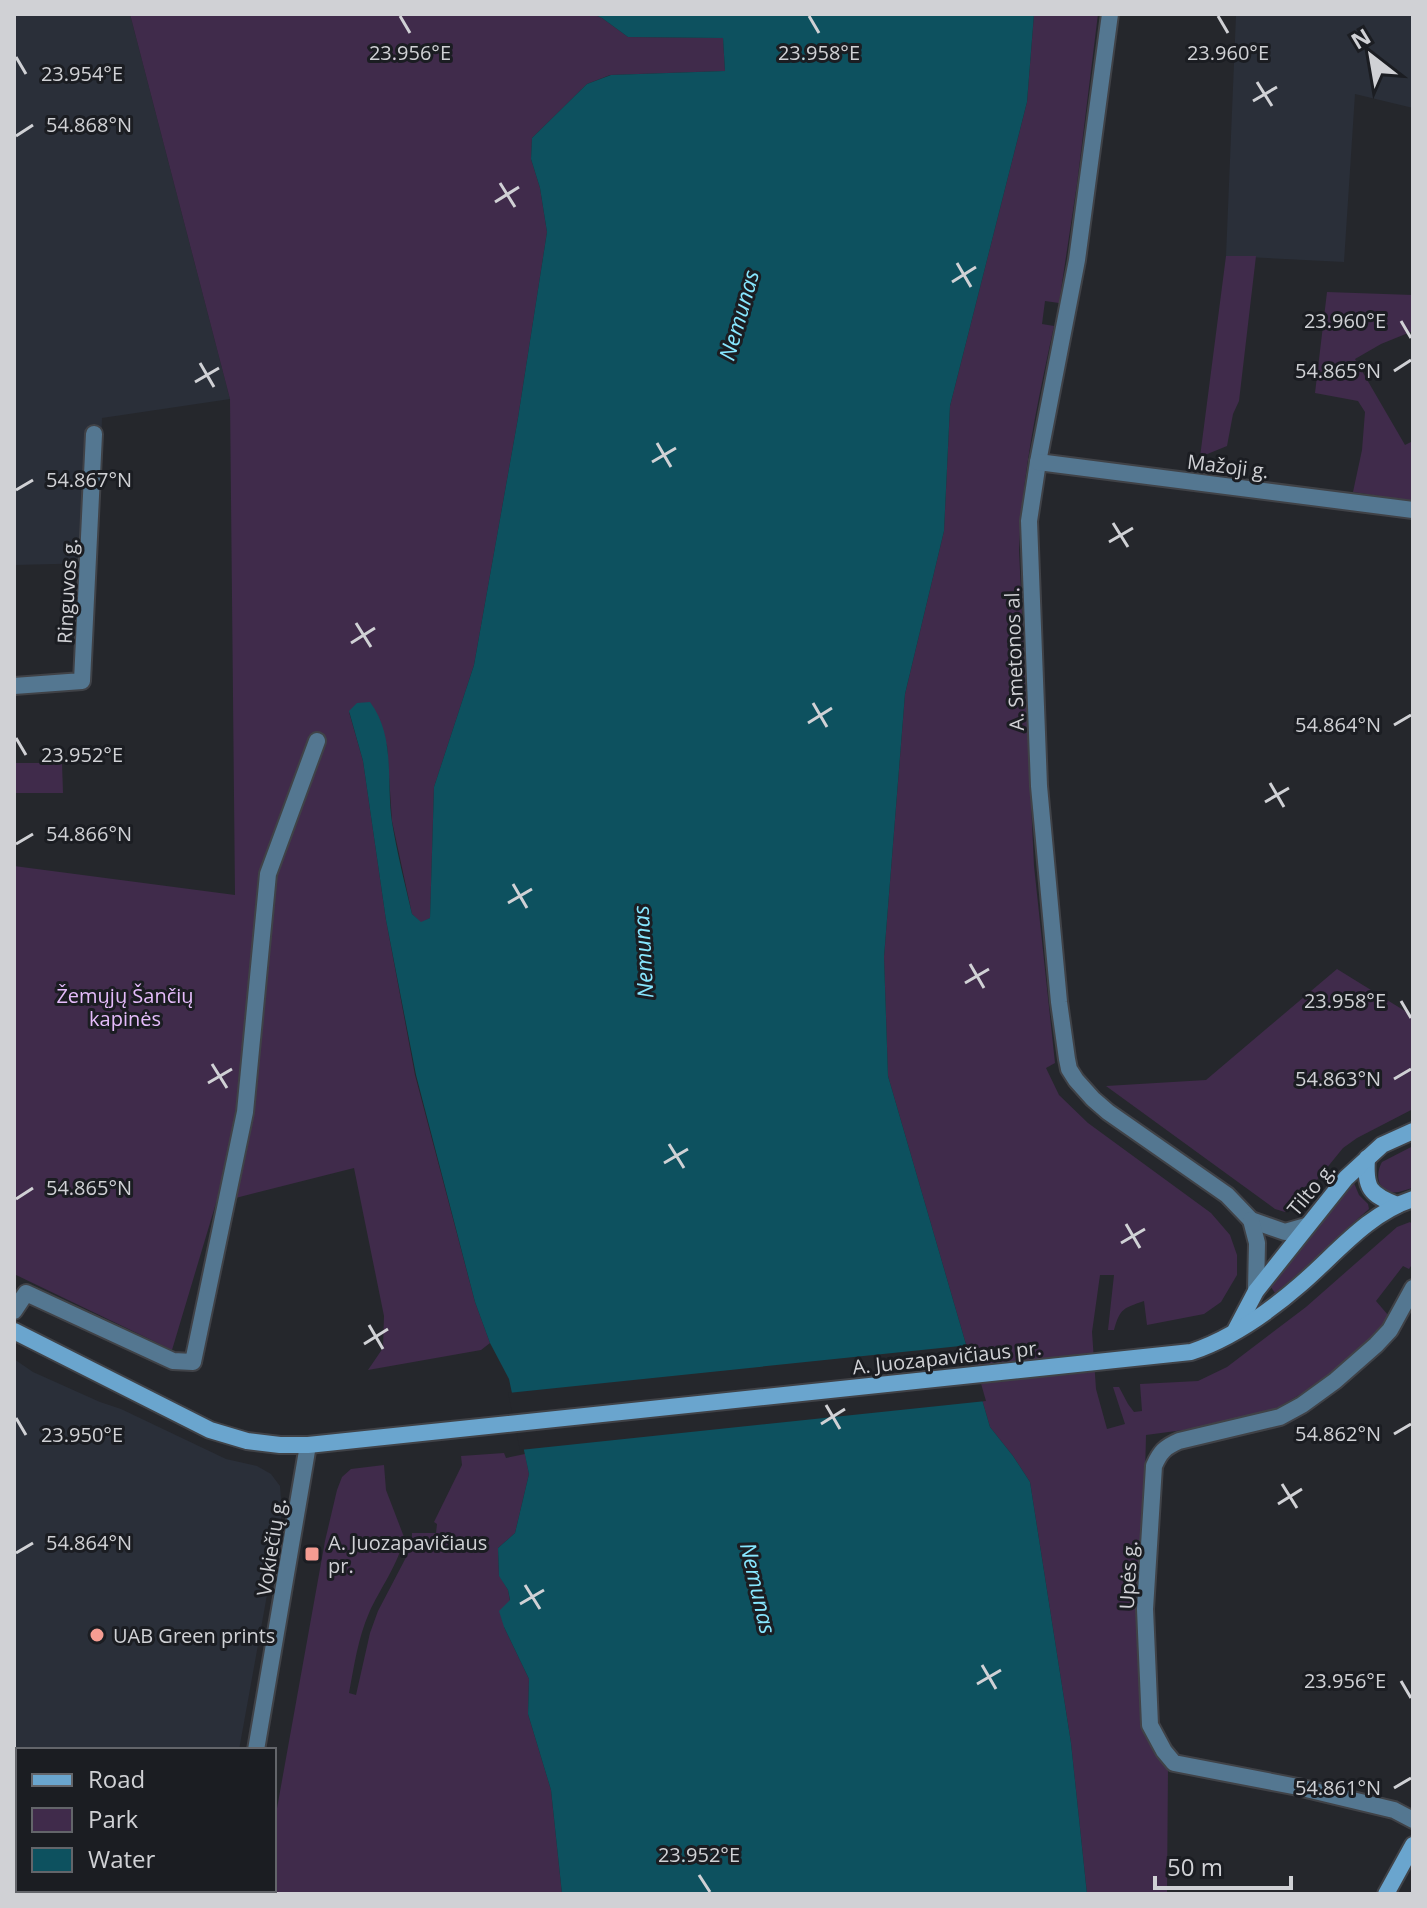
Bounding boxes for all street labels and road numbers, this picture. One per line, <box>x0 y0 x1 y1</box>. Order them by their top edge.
street label: Mažoji g. <box>1186 448 1270 484</box>
street label: Ringuvos g. <box>51 538 83 644</box>
street label: A. Smetonos al. <box>998 587 1030 731</box>
street label: Tilto g. <box>1281 1157 1341 1221</box>
street label: A. Juozapavičiaus pr. <box>851 1334 1043 1380</box>
street label: Vokiečių g. <box>250 1496 292 1598</box>
street label: Upės g. <box>1113 1540 1143 1610</box>

